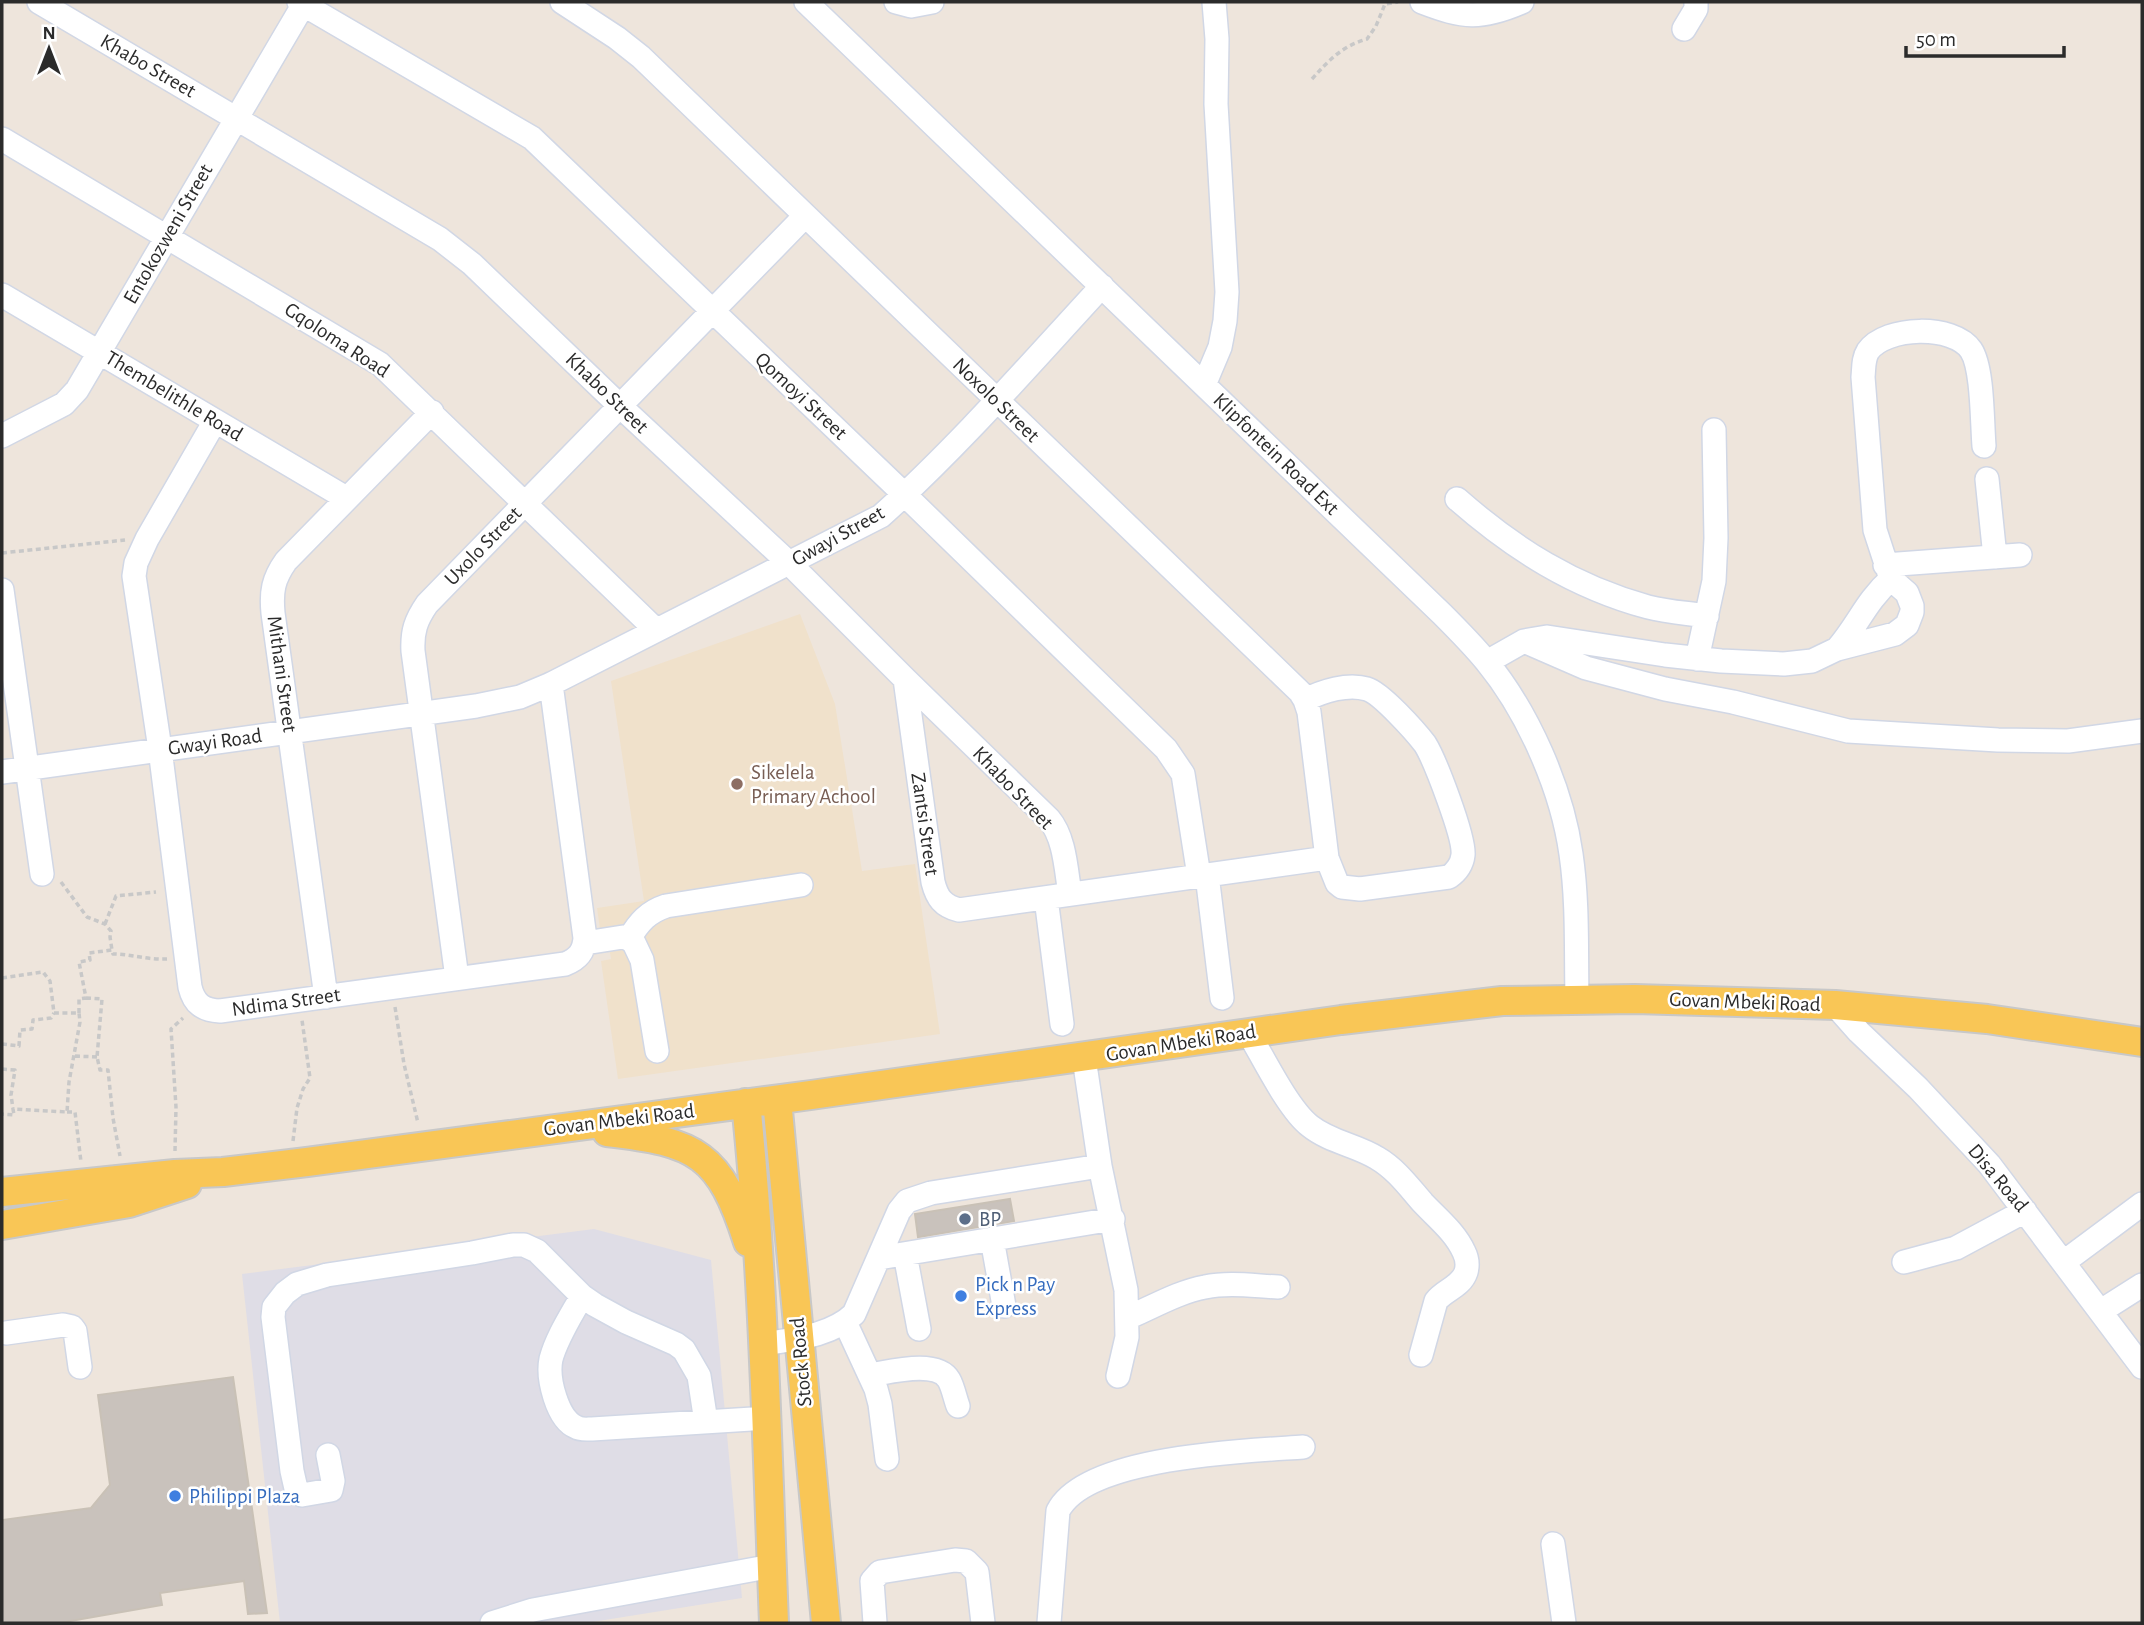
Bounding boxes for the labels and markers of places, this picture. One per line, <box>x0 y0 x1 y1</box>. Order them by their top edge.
place label: Sikelela Primary Achool <box>751 762 876 807</box>
marker: Sikelela Primary Achool <box>729 776 745 792</box>
place label: BP <box>979 1209 1001 1230</box>
marker: BP <box>957 1211 973 1227</box>
place label: Pick n Pay Express <box>975 1274 1055 1319</box>
marker: Pick n Pay Express <box>953 1288 969 1304</box>
place label: Philippi Plaza <box>189 1486 301 1507</box>
marker: Philippi Plaza <box>167 1488 183 1504</box>

